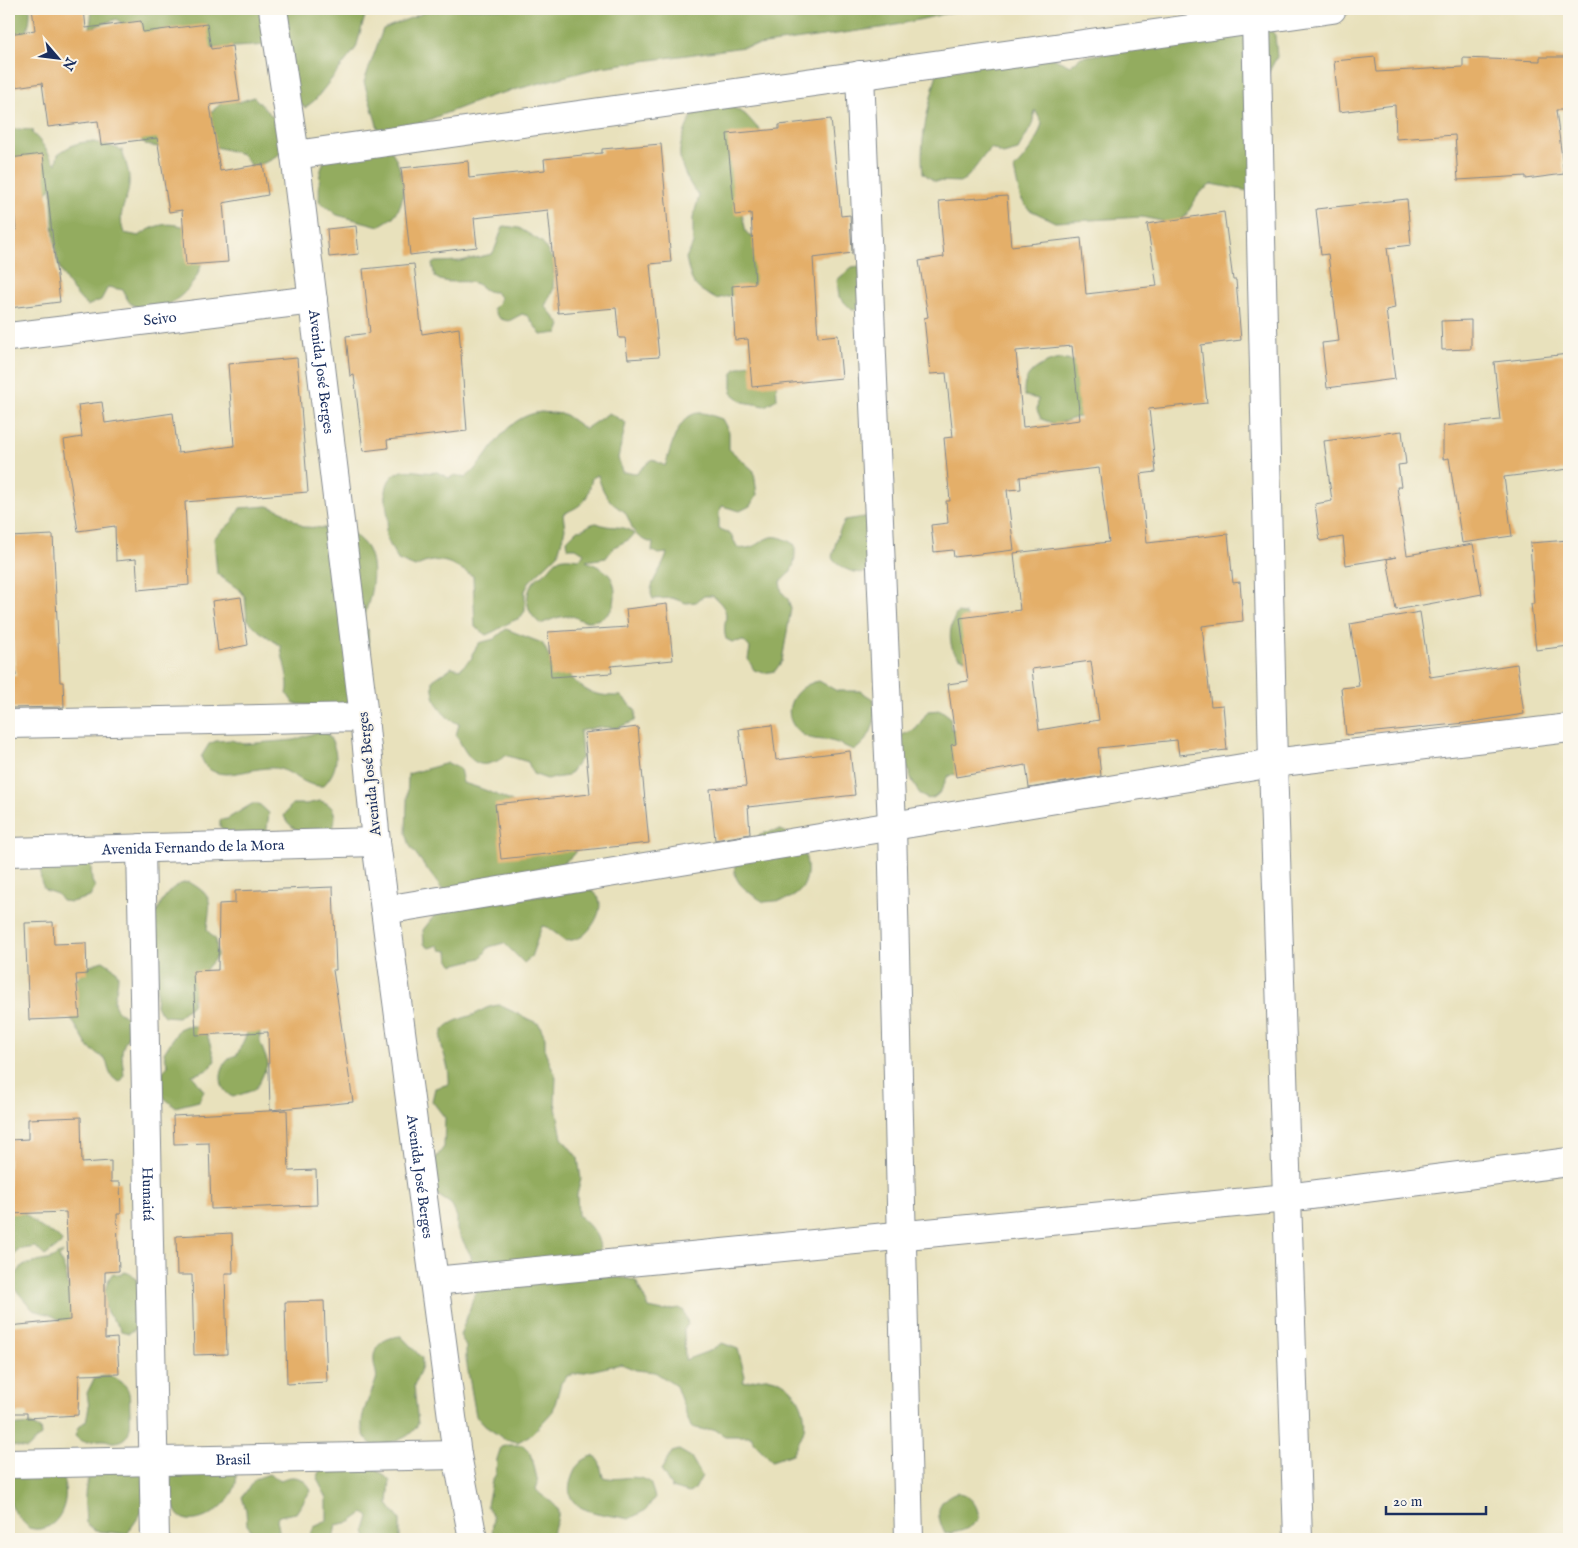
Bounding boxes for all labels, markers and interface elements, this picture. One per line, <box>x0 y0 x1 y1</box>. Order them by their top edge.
north arrow <box>32 32 82 82</box>
text: N <box>58 53 80 73</box>
street label: Seivo <box>142 308 178 331</box>
street label: Avenida José Berges <box>304 308 338 435</box>
street label: Avenida José Berges <box>354 711 386 838</box>
street label: Avenida Fernando de la Mora <box>100 835 285 860</box>
street label: Avenida José Berges <box>402 1112 437 1240</box>
street label: Humaitá <box>137 1167 158 1222</box>
street label: Brasil <box>215 1450 252 1470</box>
scale bar <box>1386 1483 1486 1515</box>
text: 20 m <box>1393 1492 1423 1511</box>

